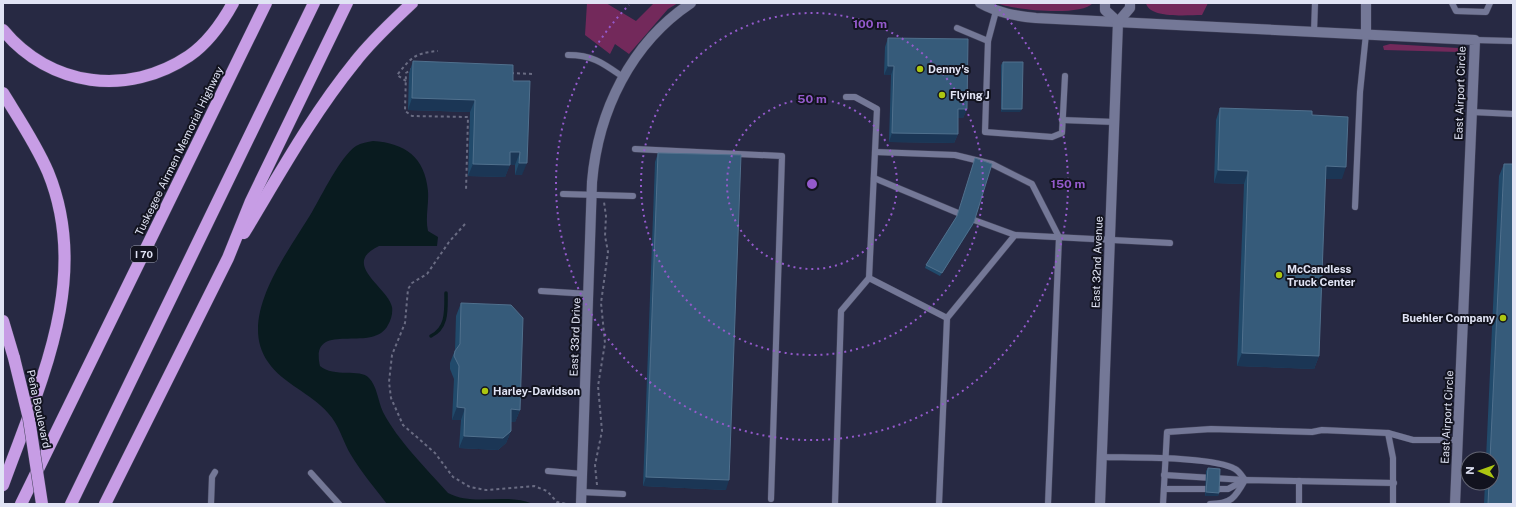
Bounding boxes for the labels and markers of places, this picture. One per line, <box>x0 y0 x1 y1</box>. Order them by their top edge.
place label: Denny's <box>928 63 969 75</box>
marker: Denny's <box>915 64 925 74</box>
place label: Flying J <box>950 89 990 101</box>
marker: Flying J <box>937 90 947 100</box>
centre of rings <box>805 177 819 191</box>
place label: McCandless Truck Center <box>1287 263 1356 288</box>
marker: McCandless Truck Center <box>1274 270 1284 280</box>
place label: Buehler Company <box>1402 312 1496 324</box>
marker: Buehler Company <box>1498 313 1508 323</box>
place label: Harley-Davidson <box>493 385 580 397</box>
marker: Harley-Davidson <box>480 386 490 396</box>

